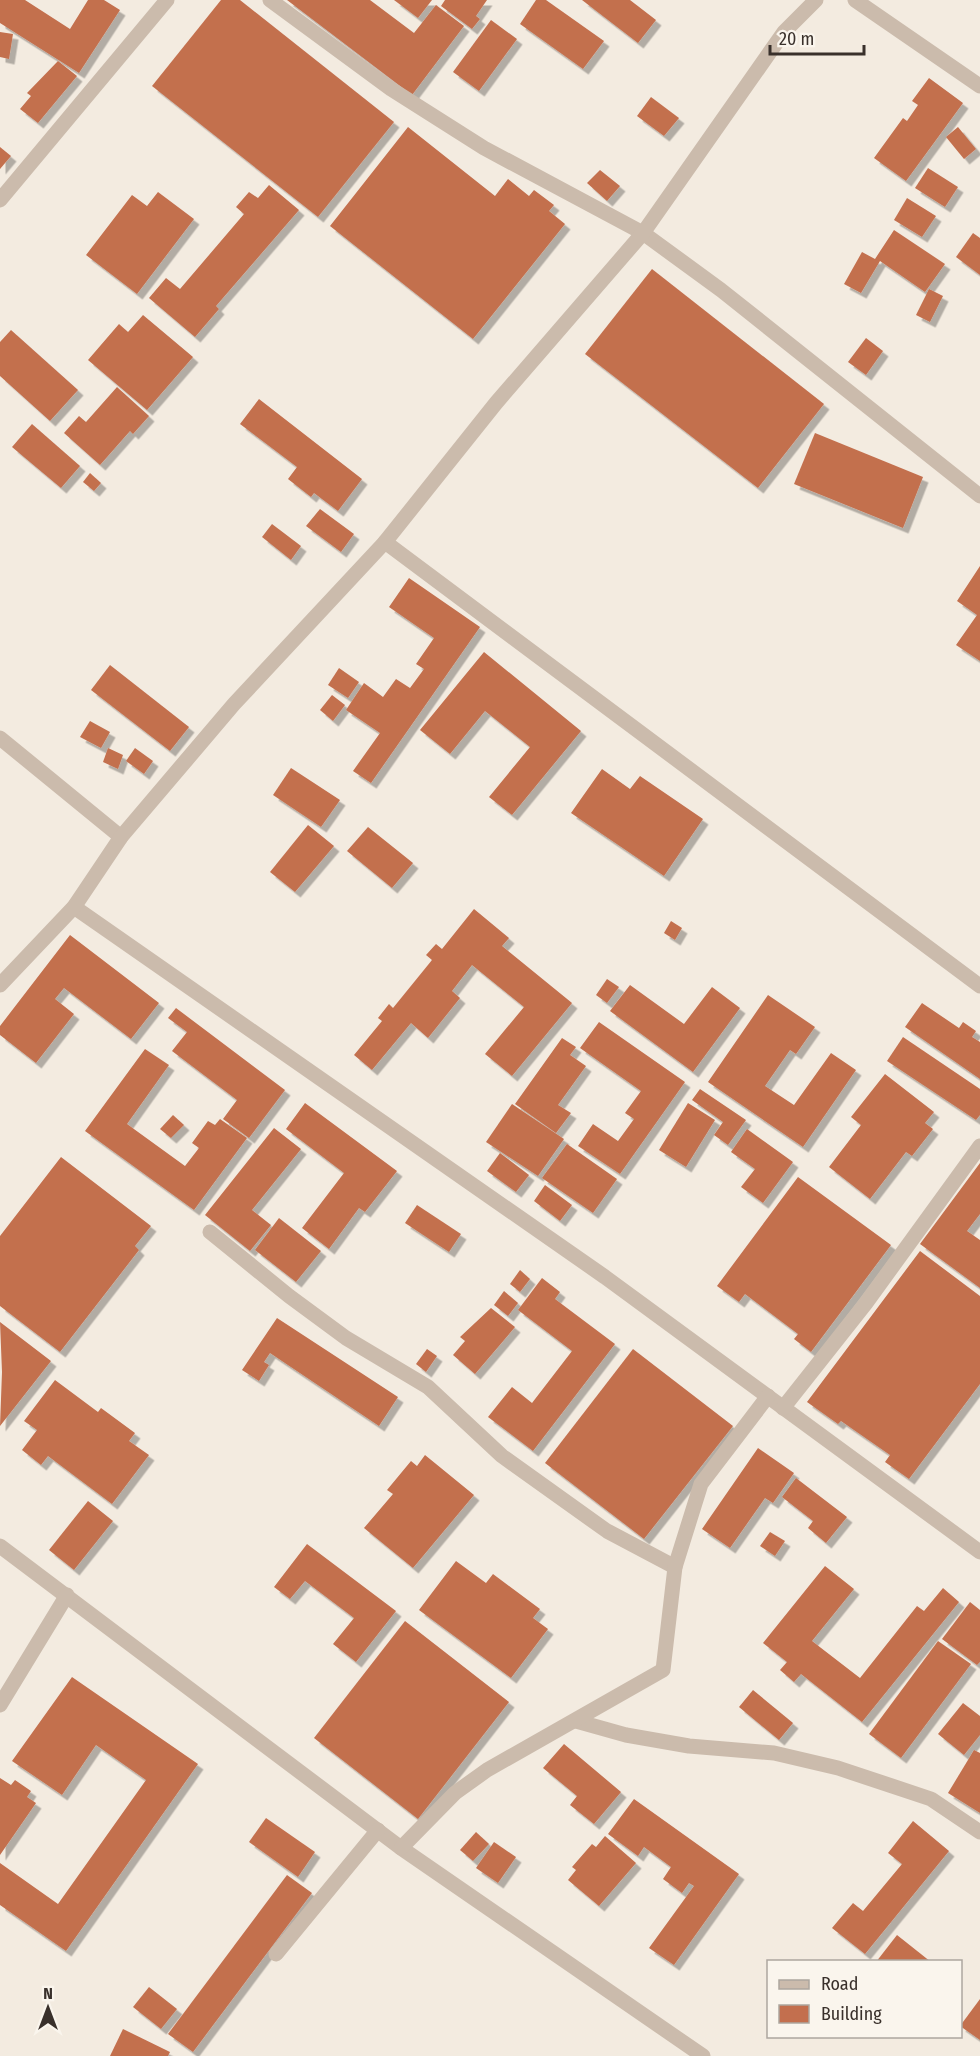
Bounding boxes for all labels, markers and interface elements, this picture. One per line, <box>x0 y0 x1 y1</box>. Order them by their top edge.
scale bar <box>770 18 864 56</box>
text: 20 m <box>779 28 814 50</box>
legend <box>767 1960 962 2038</box>
text: Road <box>821 1973 858 1995</box>
north arrow <box>18 1978 78 2038</box>
text: N <box>43 1984 53 2003</box>
text: Building <box>821 2003 882 2025</box>

